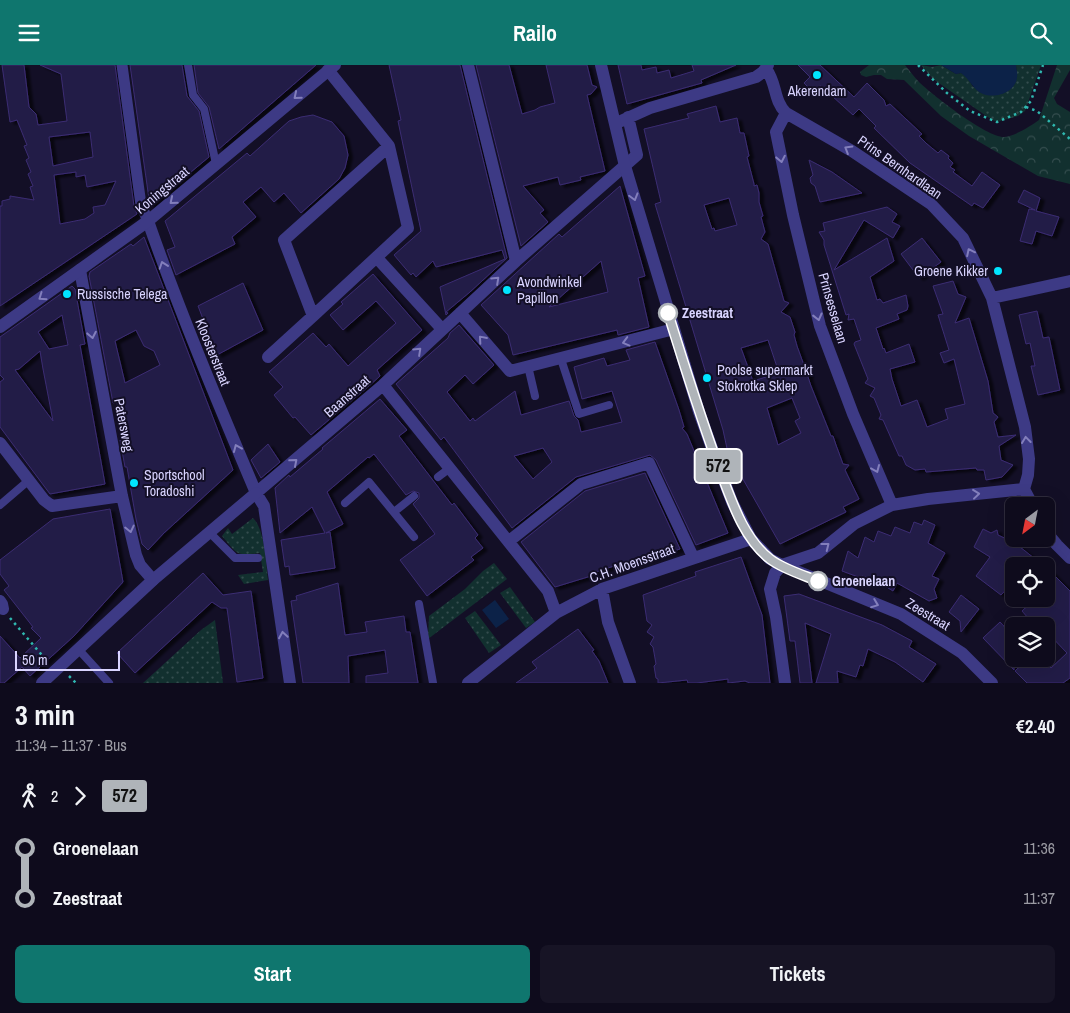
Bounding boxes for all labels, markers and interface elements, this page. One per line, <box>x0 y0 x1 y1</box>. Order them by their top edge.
text: Railo <box>513 18 557 48</box>
icon: menu <box>15 19 43 47</box>
icon: search <box>1027 19 1055 47</box>
marker: Akerendam <box>811 69 823 81</box>
place label: Akerendam <box>787 82 846 100</box>
one-way arrow <box>294 90 303 98</box>
street label: Prins Bernhardlaan <box>854 131 946 203</box>
one-way arrow <box>844 145 853 155</box>
one-way arrow <box>775 154 786 163</box>
street label: Koningstraat <box>131 162 193 218</box>
one-way arrow <box>629 193 639 201</box>
one-way arrow <box>169 195 178 204</box>
one-way arrow <box>966 248 976 257</box>
one-way arrow <box>159 261 169 269</box>
place label: Groene Kikker <box>914 262 988 280</box>
marker: Groene Kikker <box>992 265 1004 277</box>
street label: Prinsesselaan <box>814 271 852 345</box>
place label: Avondwinkel Papillon <box>516 273 582 307</box>
one-way arrow <box>490 277 499 286</box>
marker: Avondwinkel Papillon <box>501 284 513 296</box>
place label: Russische Telega <box>77 285 168 303</box>
marker: Russische Telega <box>61 288 73 300</box>
one-way arrow <box>38 291 48 300</box>
marker: Zeestraat <box>658 303 678 323</box>
place label: Zeestraat <box>682 304 733 322</box>
one-way arrow <box>812 313 823 321</box>
street label: Kloosterstraat <box>191 316 235 388</box>
one-way arrow <box>87 331 97 339</box>
one-way arrow <box>479 335 488 344</box>
one-way arrow <box>622 336 631 347</box>
one-way arrow <box>413 348 422 357</box>
place label: Poolse supermarkt Stokrotka Sklep <box>717 361 813 395</box>
street label: Baanstraat <box>320 371 374 421</box>
marker: Poolse supermarkt Stokrotka Sklep <box>701 372 713 384</box>
street label: Patersweg <box>110 397 138 454</box>
one-way arrow <box>1021 436 1032 444</box>
one-way arrow <box>232 444 243 453</box>
line badge: 572 <box>689 450 747 482</box>
text: 572 <box>706 453 730 478</box>
one-way arrow <box>288 459 297 468</box>
one-way arrow <box>870 464 880 473</box>
place label: Sportschool Toradoshi <box>144 466 205 500</box>
marker: Sportschool Toradoshi <box>128 477 140 489</box>
one-way arrow <box>972 489 980 500</box>
north arrow <box>1005 497 1055 547</box>
map controls <box>1005 497 1055 667</box>
one-way arrow <box>124 524 135 533</box>
street label: C.H. Moensstraat <box>587 539 677 587</box>
one-way arrow <box>820 544 829 552</box>
button: locate <box>1005 557 1055 607</box>
marker: Groenelaan <box>808 571 828 591</box>
place label: Groenelaan <box>832 572 895 590</box>
street label: Zeestraat <box>903 594 953 634</box>
one-way arrow <box>870 597 879 608</box>
button: layers <box>1005 617 1055 667</box>
one-way arrow <box>278 630 289 638</box>
scale bar <box>15 648 120 671</box>
text: 50 m <box>22 651 48 669</box>
text: 3 min <box>15 696 75 734</box>
text: €2.40 <box>1016 713 1055 739</box>
text: 11:34 – 11:37 · Bus <box>15 734 127 756</box>
icon: walk <box>15 782 43 810</box>
icon: forward <box>66 782 94 810</box>
text: 572 <box>112 783 137 808</box>
text: 2 <box>51 785 58 807</box>
text: Groenelaan <box>53 835 139 861</box>
text: 11:36 <box>1023 837 1055 859</box>
text: Zeestraat <box>53 885 122 911</box>
text: 11:37 <box>1023 887 1055 909</box>
button: Start <box>15 945 530 1003</box>
button: Tickets <box>540 945 1055 1003</box>

